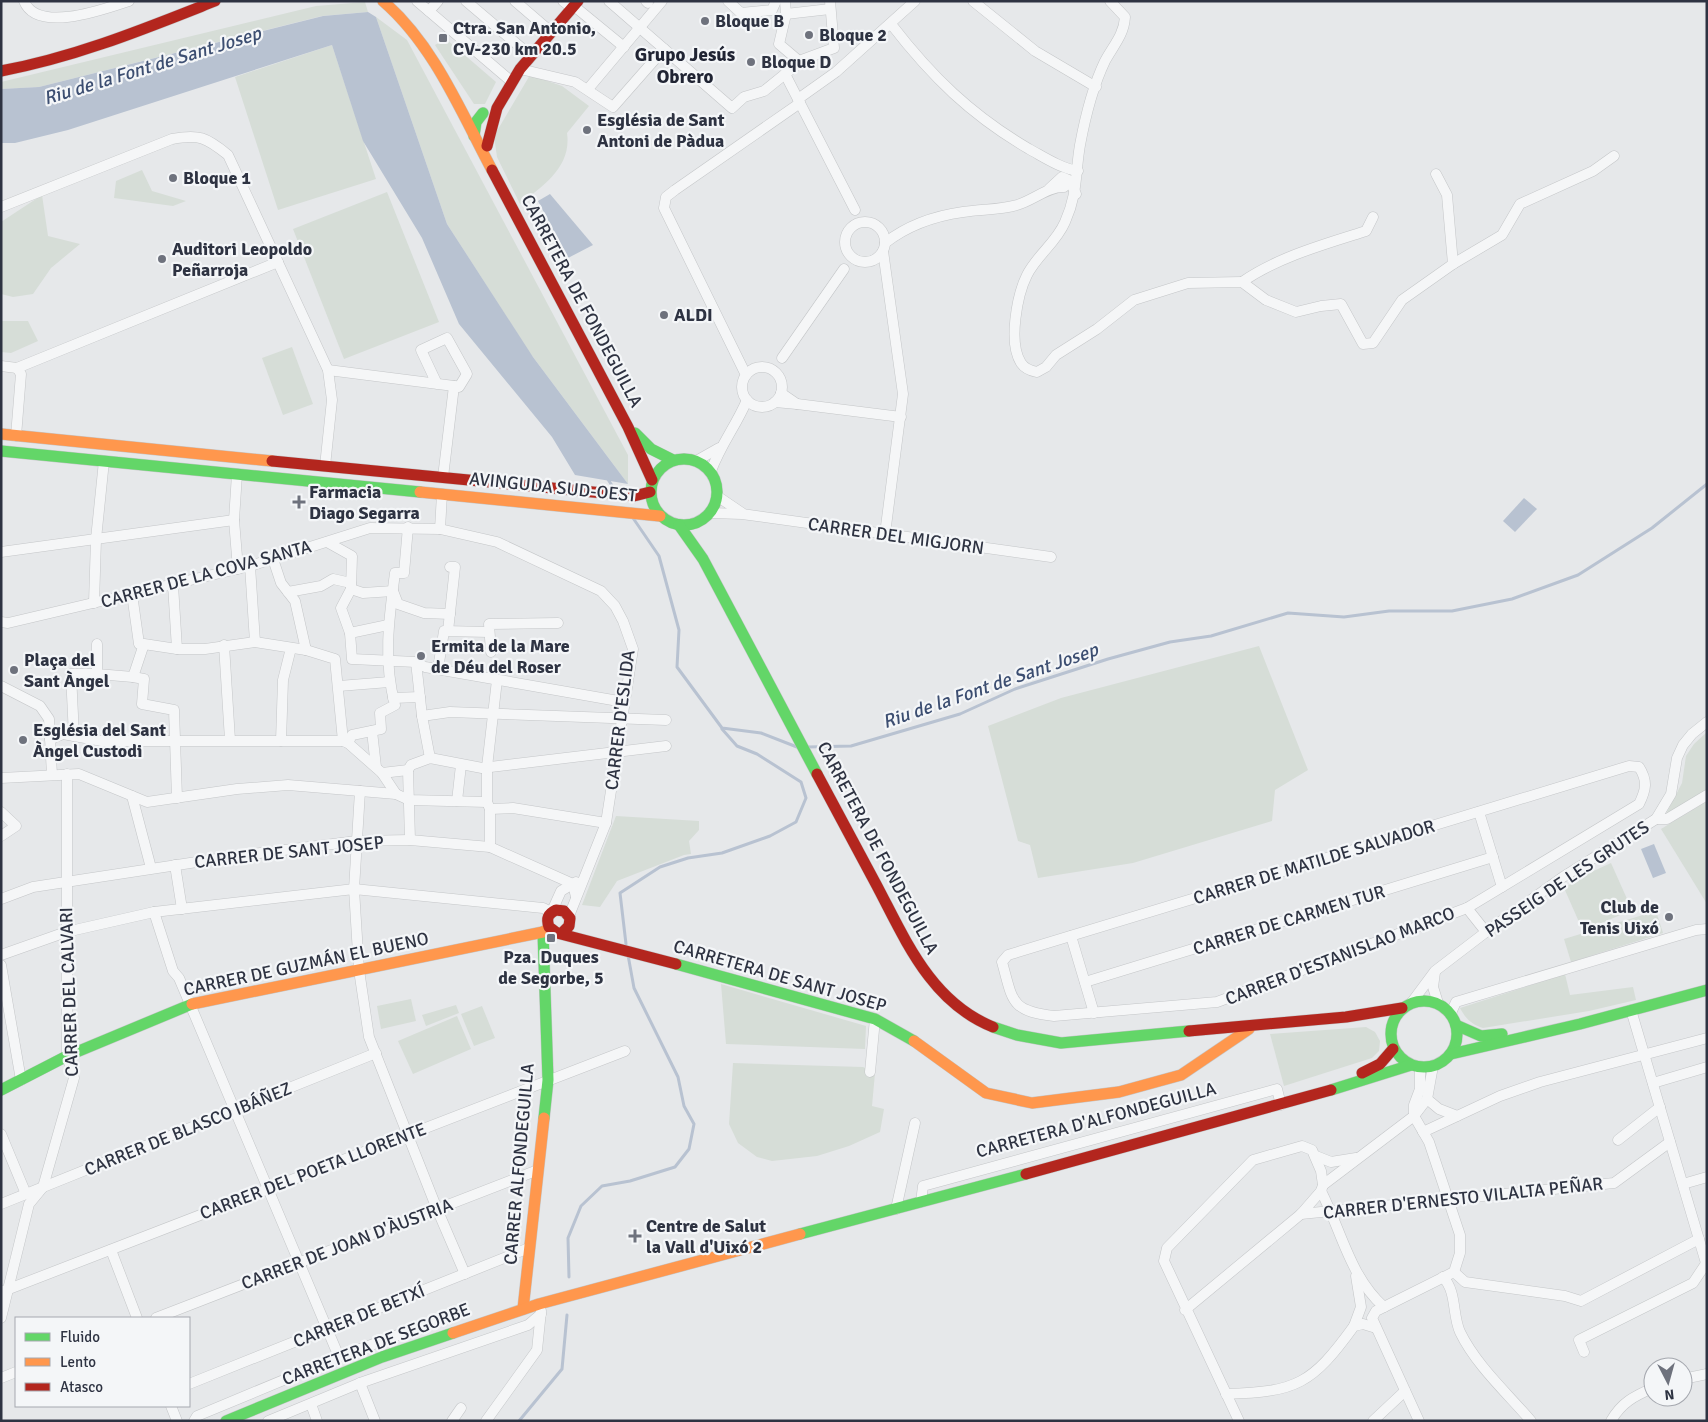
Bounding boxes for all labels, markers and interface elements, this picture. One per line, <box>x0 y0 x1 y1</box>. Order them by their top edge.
place label: Bloque B <box>715 10 784 32</box>
marker: Bloque B <box>699 15 711 27</box>
place label: Ctra. San Antonio, CV-230 km 20.5 <box>453 17 596 60</box>
water label: Riu de la Font de Sant Josep <box>41 21 265 110</box>
place label: Bloque 2 <box>819 24 887 46</box>
marker: Bloque 2 <box>803 29 815 41</box>
marker: Ctra. San Antonio, CV-230 km 20.5 <box>437 32 449 44</box>
district label: Grupo Jesús Obrero <box>635 43 735 89</box>
place label: Bloque D <box>761 51 831 73</box>
marker: Bloque D <box>745 56 757 68</box>
place label: Església de Sant Antoni de Pàdua <box>597 109 725 152</box>
marker: Església de Sant Antoni de Pàdua <box>581 124 593 136</box>
place label: Bloque 1 <box>183 167 251 189</box>
marker: Bloque 1 <box>167 172 179 184</box>
street label: CARRETERA DE FONDEGUILLA <box>516 191 648 411</box>
place label: Auditori Leopoldo Peñarroja <box>172 238 312 281</box>
marker: Auditori Leopoldo Peñarroja <box>156 253 168 265</box>
place label: ALDI <box>674 304 713 326</box>
marker: ALDI <box>658 309 670 321</box>
street label: AVINGUDA SUD-OEST <box>468 467 638 507</box>
place label: Farmacia Diago Segarra <box>309 481 420 524</box>
marker: Farmacia Diago Segarra <box>293 496 305 508</box>
street label: CARRER DEL MIGJORN <box>806 513 986 559</box>
street label: CARRER DE LA COVA SANTA <box>98 535 314 613</box>
place label: Ermita de la Mare de Déu del Roser <box>431 635 570 678</box>
water label: Riu de la Font de Sant Josep <box>879 637 1102 734</box>
place label: Plaça del Sant Àngel <box>24 649 110 692</box>
street label: CARRER D'ESLIDA <box>600 649 640 791</box>
marker: Ermita de la Mare de Déu del Roser <box>415 650 427 662</box>
marker: Plaça del Sant Àngel <box>8 664 20 676</box>
place label: Església del Sant Àngel Custodi <box>33 719 166 762</box>
marker: Església del Sant Àngel Custodi <box>17 734 29 746</box>
street label: CARRETERA DE FONDEGUILLA <box>812 738 944 958</box>
street label: CARRER DE MATILDE SALVADOR <box>1191 815 1438 909</box>
street label: PASSEIG DE LES GRUTES <box>1481 816 1653 942</box>
street label: CARRER DE SANT JOSEP <box>193 831 385 873</box>
street label: CARRER DE CARMEN TUR <box>1190 880 1388 960</box>
place label: Club de Tenis Uixó <box>1580 896 1659 939</box>
street label: CARRER D'ESTANISLAO MARCO <box>1222 902 1458 1010</box>
street label: CARRER DEL CALVARI <box>55 907 83 1077</box>
marker: Club de Tenis Uixó <box>1663 911 1675 923</box>
street label: CARRER DE GUZMÁN EL BUENO <box>181 927 431 1001</box>
marker: Pza. Duques de Segorbe, 5 <box>545 932 557 944</box>
street label: CARRETERA DE SANT JOSEP <box>671 935 889 1017</box>
place label: Pza. Duques de Segorbe, 5 <box>498 946 604 989</box>
street label: CARRER ALFONDEGUILLA <box>499 1062 539 1266</box>
street label: CARRER DE BLASCO IBÁÑEZ <box>81 1077 295 1181</box>
street label: CARRETERA D'ALFONDEGUILLA <box>974 1077 1218 1163</box>
street label: CARRER DEL POETA LLORENTE <box>197 1118 429 1224</box>
street label: CARRER D'ERNESTO VILALTA PEÑAR <box>1322 1172 1604 1224</box>
street label: CARRER DE JOAN D'ÀUSTRIA <box>238 1193 456 1295</box>
place label: Centre de Salut la Vall d'Uixó 2 <box>646 1215 766 1258</box>
marker: Centre de Salut la Vall d'Uixó 2 <box>628 1229 642 1243</box>
street label: CARRER DE BETXÍ <box>290 1279 429 1352</box>
street label: CARRETERA DE SEGORBE <box>279 1298 473 1390</box>
legend <box>15 1317 190 1407</box>
text: Fluido <box>60 1328 100 1346</box>
text: Lento <box>60 1353 96 1371</box>
north arrow <box>1643 1357 1693 1407</box>
text: Atasco <box>60 1378 103 1396</box>
text: N <box>1664 1385 1675 1403</box>

